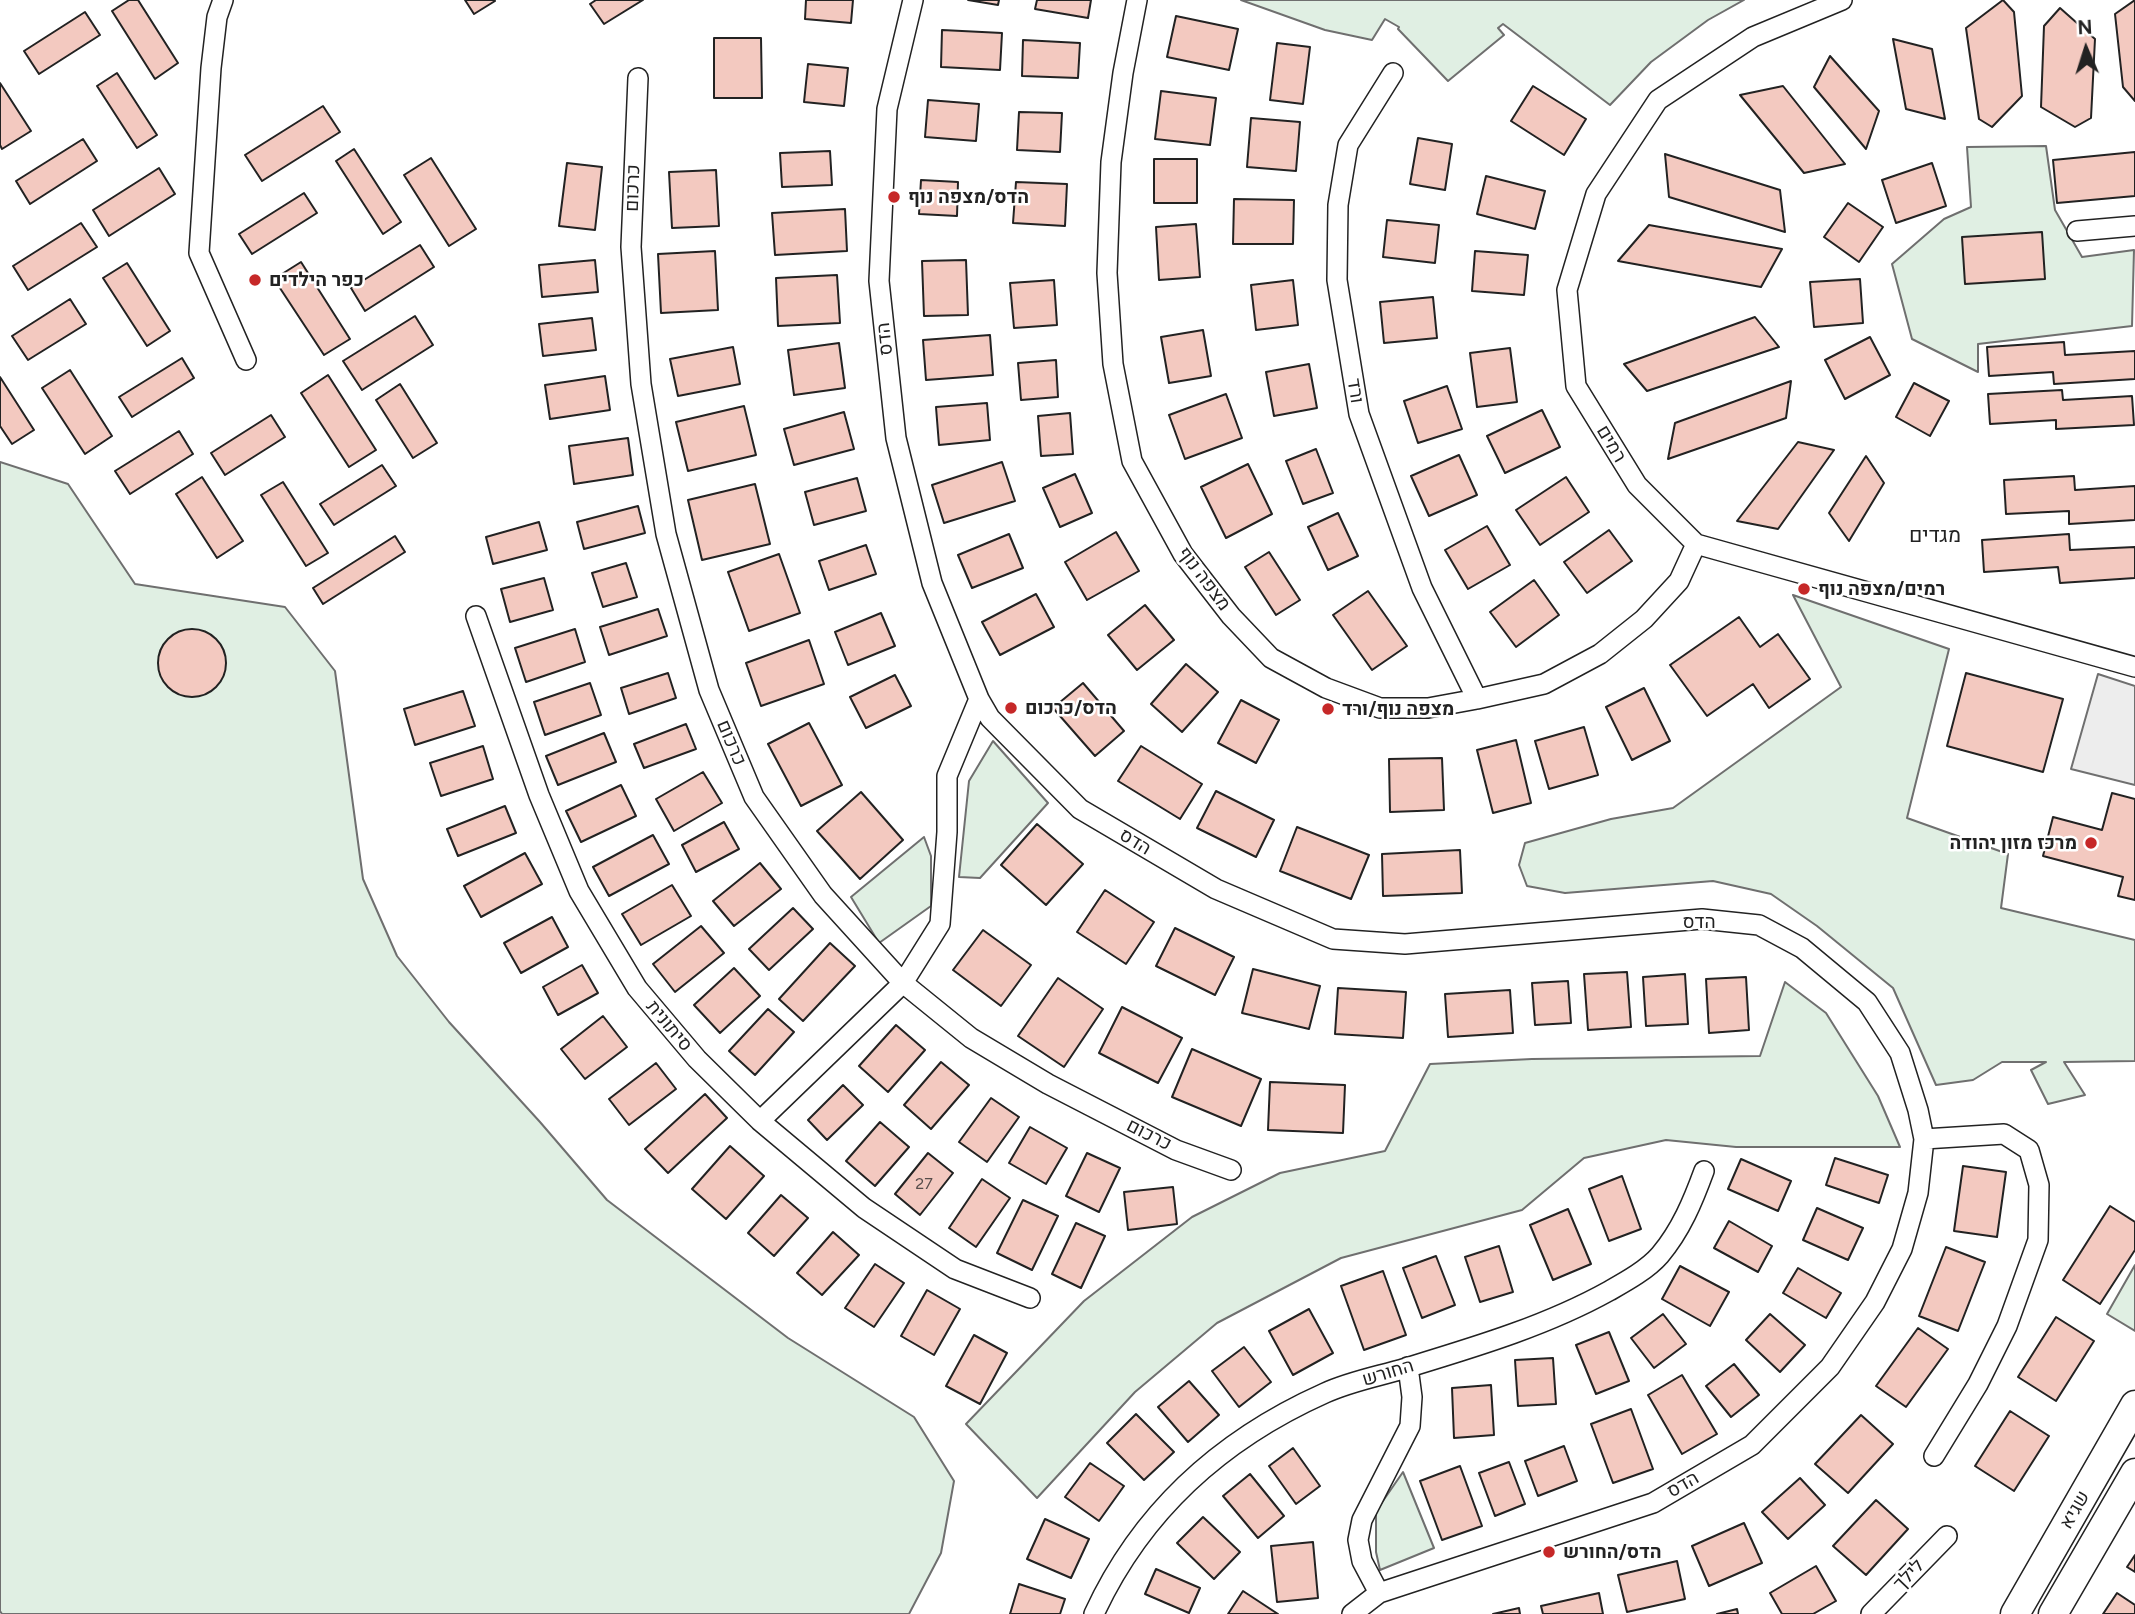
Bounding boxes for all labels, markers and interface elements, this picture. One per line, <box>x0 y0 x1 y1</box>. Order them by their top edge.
north arrow <box>2051 14 2121 84</box>
text: N <box>2077 16 2093 39</box>
street label: כרכום <box>621 164 645 212</box>
place label: הדס/מצפה נוף <box>908 186 1029 208</box>
marker: הדס/מצפה נוף <box>886 189 902 205</box>
place label: כפר הילדים <box>269 269 364 291</box>
marker: כפר הילדים <box>247 272 263 288</box>
street label: הדס <box>872 321 898 357</box>
street label: ורד <box>1342 377 1368 405</box>
street label: רמים <box>1591 421 1631 467</box>
district label: מגדים <box>1909 523 1961 549</box>
street label: מצפה נוף <box>1173 543 1235 615</box>
place label: רמים/מצפה נוף <box>1818 578 1945 600</box>
marker: רמים/מצפה נוף <box>1796 581 1812 597</box>
place label: הדס/כרכום <box>1025 697 1117 719</box>
place label: מצפה נוף/ורד <box>1342 698 1454 720</box>
marker: הדס/כרכום <box>1003 700 1019 716</box>
marker: מצפה נוף/ורד <box>1320 701 1336 717</box>
street label: כרכום <box>711 717 751 769</box>
street label: הדס <box>1115 824 1155 860</box>
place label: מרכז מזון יהודה <box>1949 832 2077 854</box>
marker: מרכז מזון יהודה <box>2083 835 2099 851</box>
street label: הדס <box>1682 911 1716 933</box>
street label: סיתונית <box>641 996 697 1056</box>
street label: כרכום <box>1123 1114 1175 1156</box>
house number: 27 <box>915 1174 933 1194</box>
street label: החורש <box>1359 1354 1417 1392</box>
street label: הדס <box>1663 1467 1703 1503</box>
street label: שגיא <box>2055 1487 2095 1533</box>
place label: הדס/החורש <box>1563 1541 1662 1563</box>
marker: הדס/החורש <box>1541 1544 1557 1560</box>
street label: לילך <box>1889 1555 1929 1595</box>

